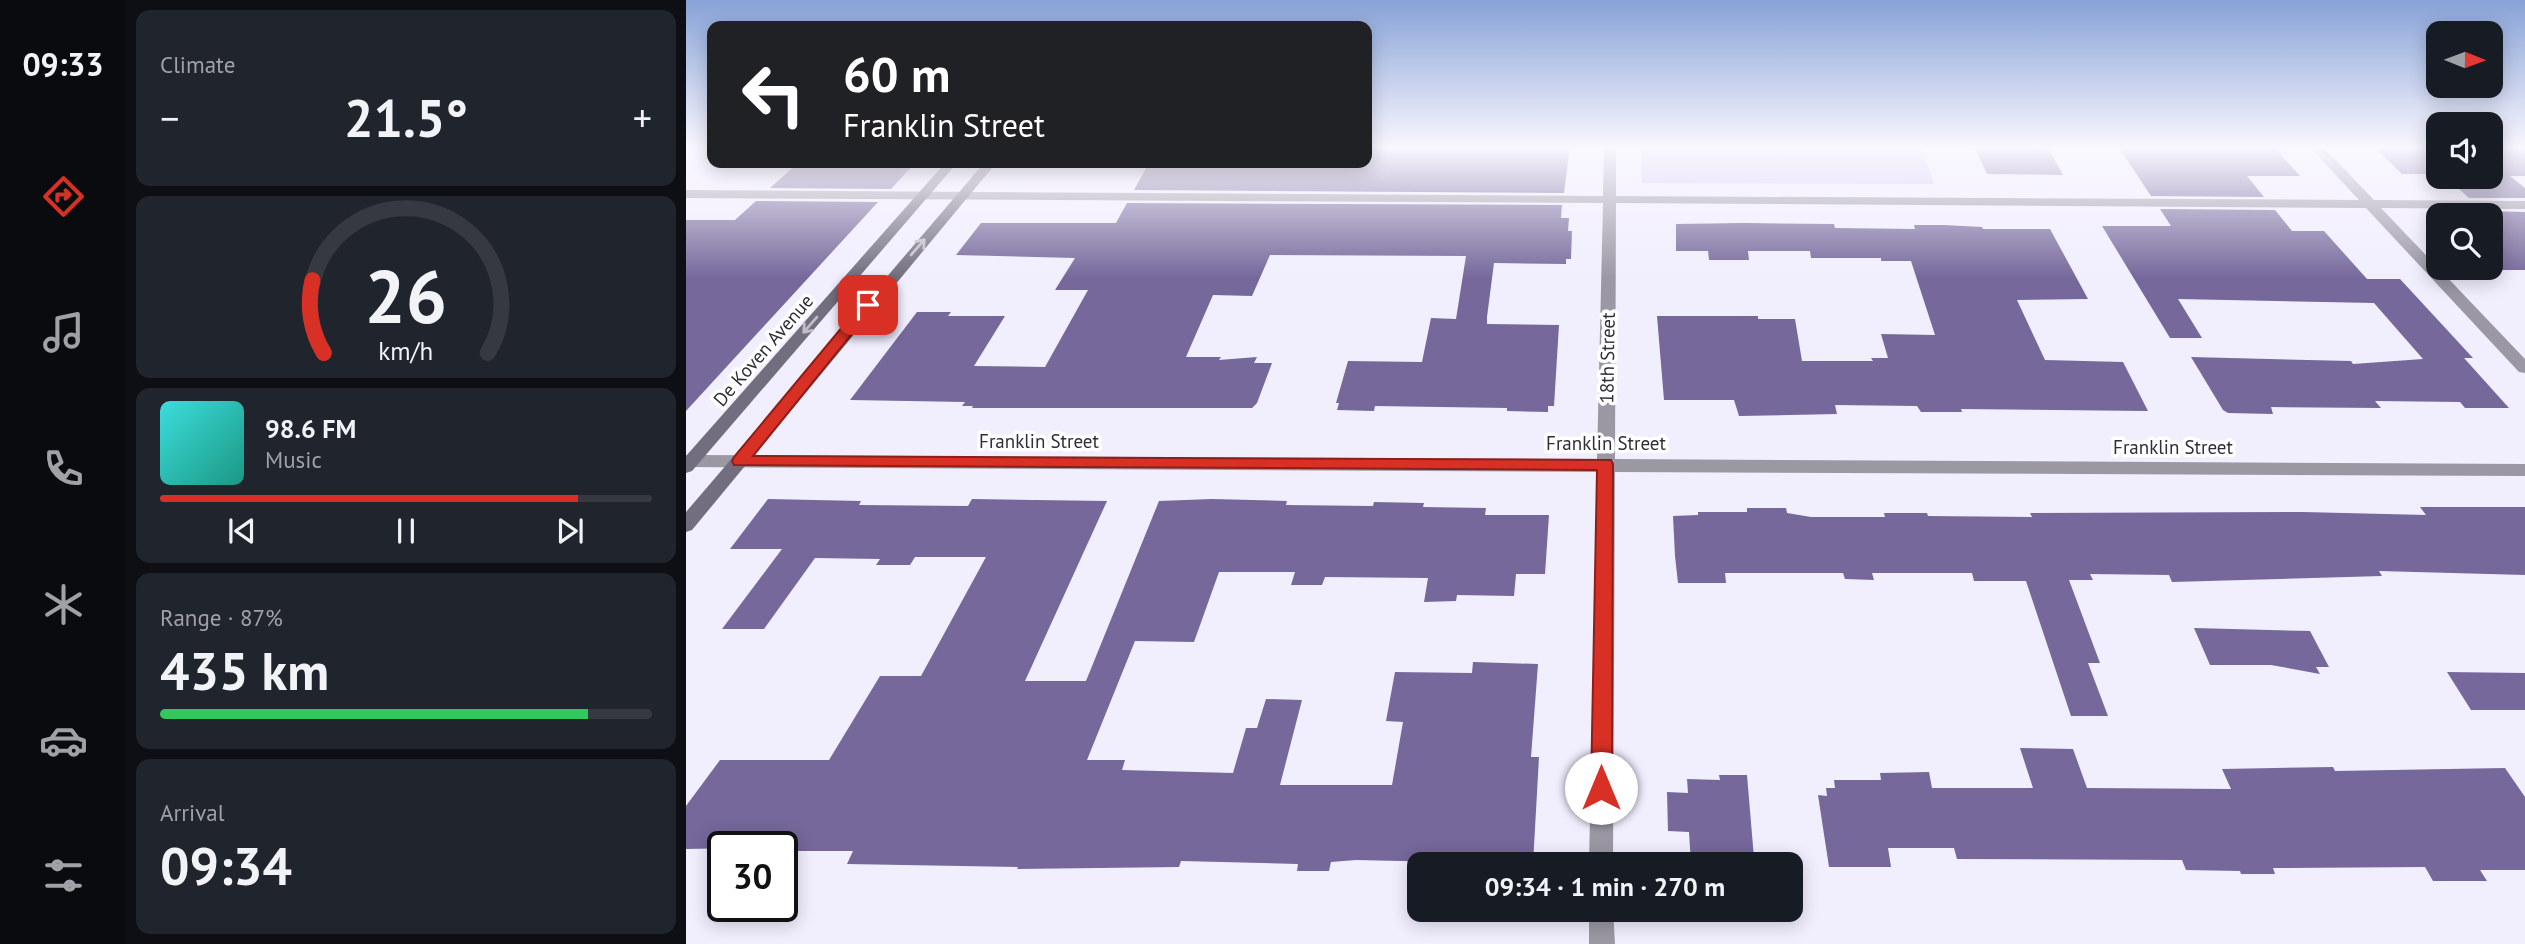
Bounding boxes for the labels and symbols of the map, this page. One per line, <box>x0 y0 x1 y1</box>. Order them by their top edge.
north arrow <box>2426 21 2502 98</box>
one-way arrow <box>910 238 926 256</box>
pin <box>838 275 898 335</box>
street label: De Koven Avenue <box>708 289 818 411</box>
street label: 18th Street <box>1594 312 1620 404</box>
one-way arrow <box>802 316 818 334</box>
street label: Franklin Street <box>979 429 1099 453</box>
street label: Franklin Street <box>1546 431 1666 455</box>
street label: Franklin Street <box>2113 435 2233 459</box>
position arrow <box>1564 751 1638 825</box>
speed limit sign: 30 <box>707 831 798 922</box>

